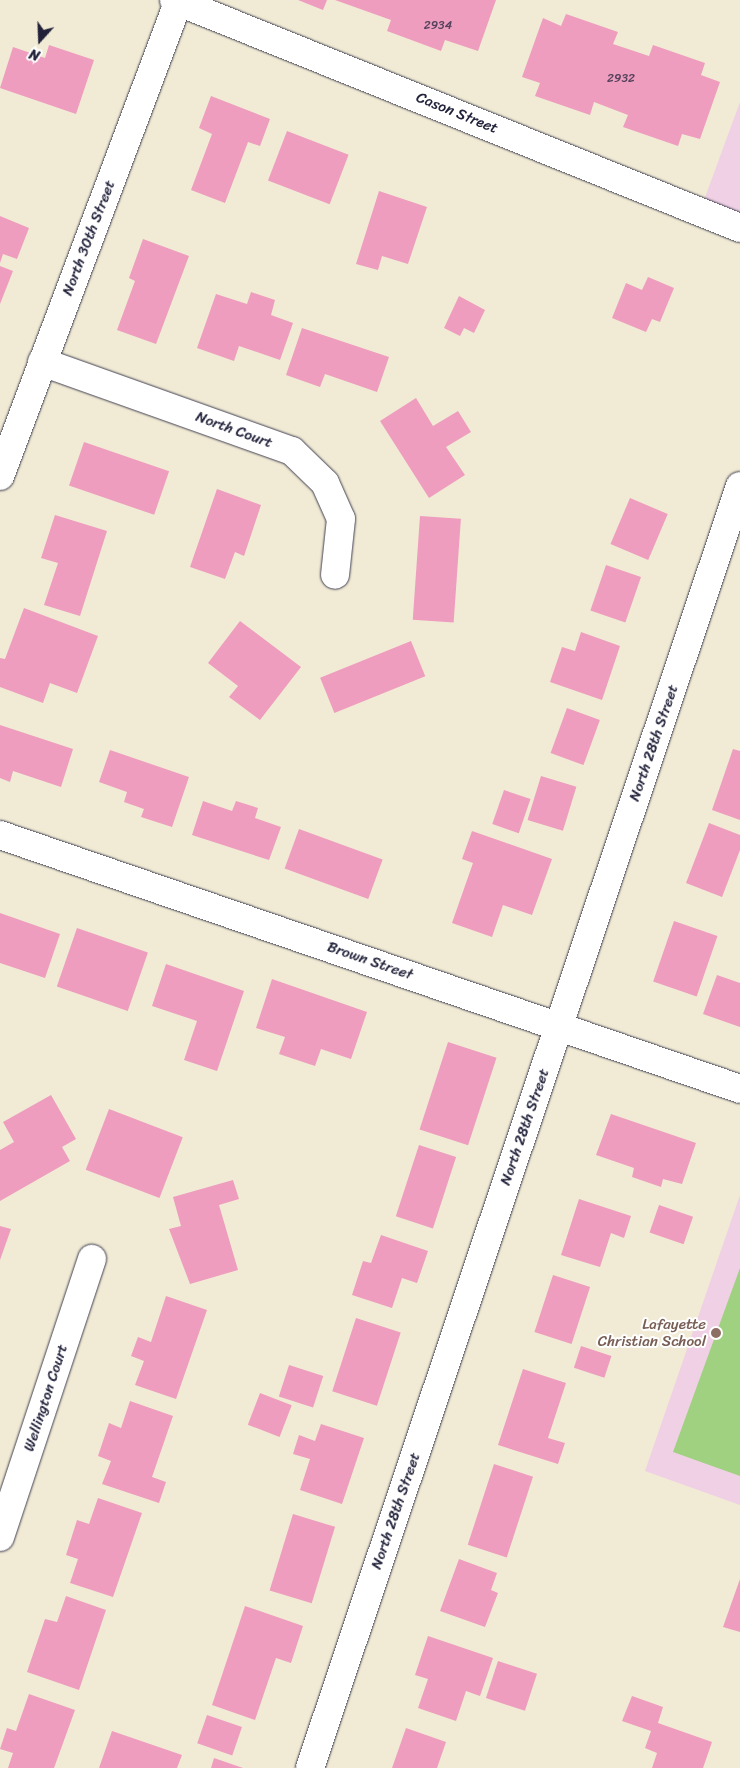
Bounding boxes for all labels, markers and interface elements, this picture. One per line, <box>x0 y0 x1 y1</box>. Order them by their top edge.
north arrow <box>15 15 65 65</box>
house number: 2934 <box>424 19 452 33</box>
text: N <box>26 41 44 68</box>
house number: 2932 <box>607 72 635 86</box>
street label: Cason Street <box>413 88 501 138</box>
street label: North 30th Street <box>59 178 119 298</box>
street label: North Court <box>193 408 275 452</box>
street label: North 28th Street <box>626 682 682 804</box>
street label: Brown Street <box>325 938 415 984</box>
street label: North 28th Street <box>497 1066 553 1188</box>
place label: Lafayette Christian School <box>598 1315 706 1350</box>
marker: Lafayette Christian School <box>710 1327 722 1339</box>
street label: Wellington Court <box>20 1342 72 1454</box>
street label: North 28th Street <box>368 1450 424 1572</box>

